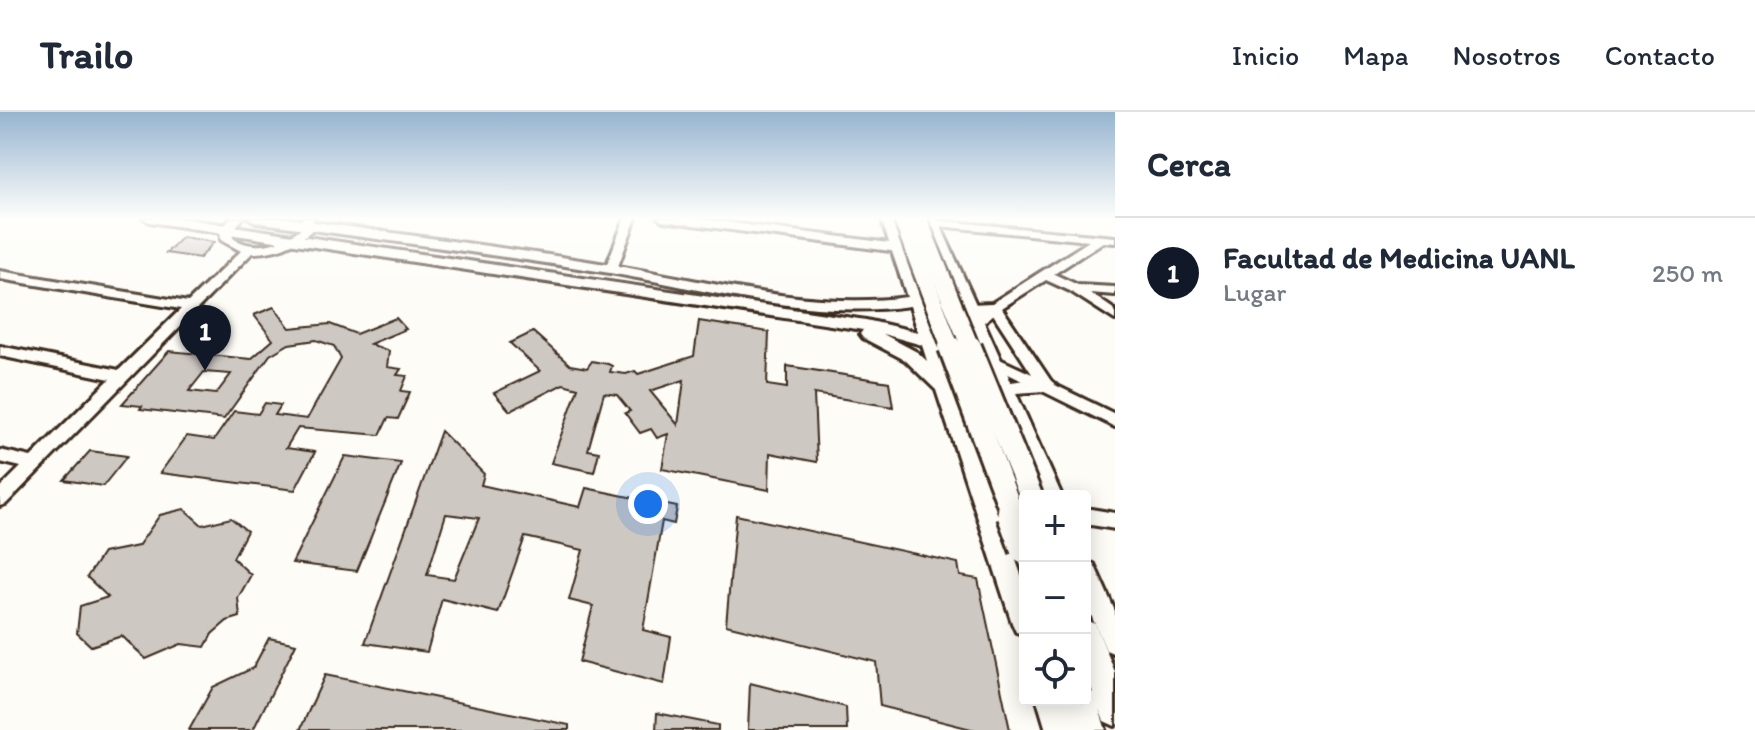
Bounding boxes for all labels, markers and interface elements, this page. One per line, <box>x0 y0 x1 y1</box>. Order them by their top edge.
text: Trailo <box>40 32 133 78</box>
text: Inicio <box>1232 38 1299 72</box>
text: Mapa <box>1343 38 1409 72</box>
text: Nosotros <box>1453 38 1561 72</box>
text: Contacto <box>1605 38 1715 72</box>
text: Cerca <box>1147 144 1231 185</box>
text: Facultad de Medicina UANL <box>1223 239 1575 276</box>
text: 1 <box>1167 257 1179 289</box>
text: 250 m <box>1652 257 1723 289</box>
text: Lugar <box>1223 276 1286 308</box>
pin: 1 <box>179 305 231 371</box>
your location <box>628 484 668 524</box>
map controls <box>1019 490 1091 706</box>
button: + <box>1019 490 1091 562</box>
button: − <box>1019 562 1091 634</box>
button: locate <box>1019 634 1091 706</box>

